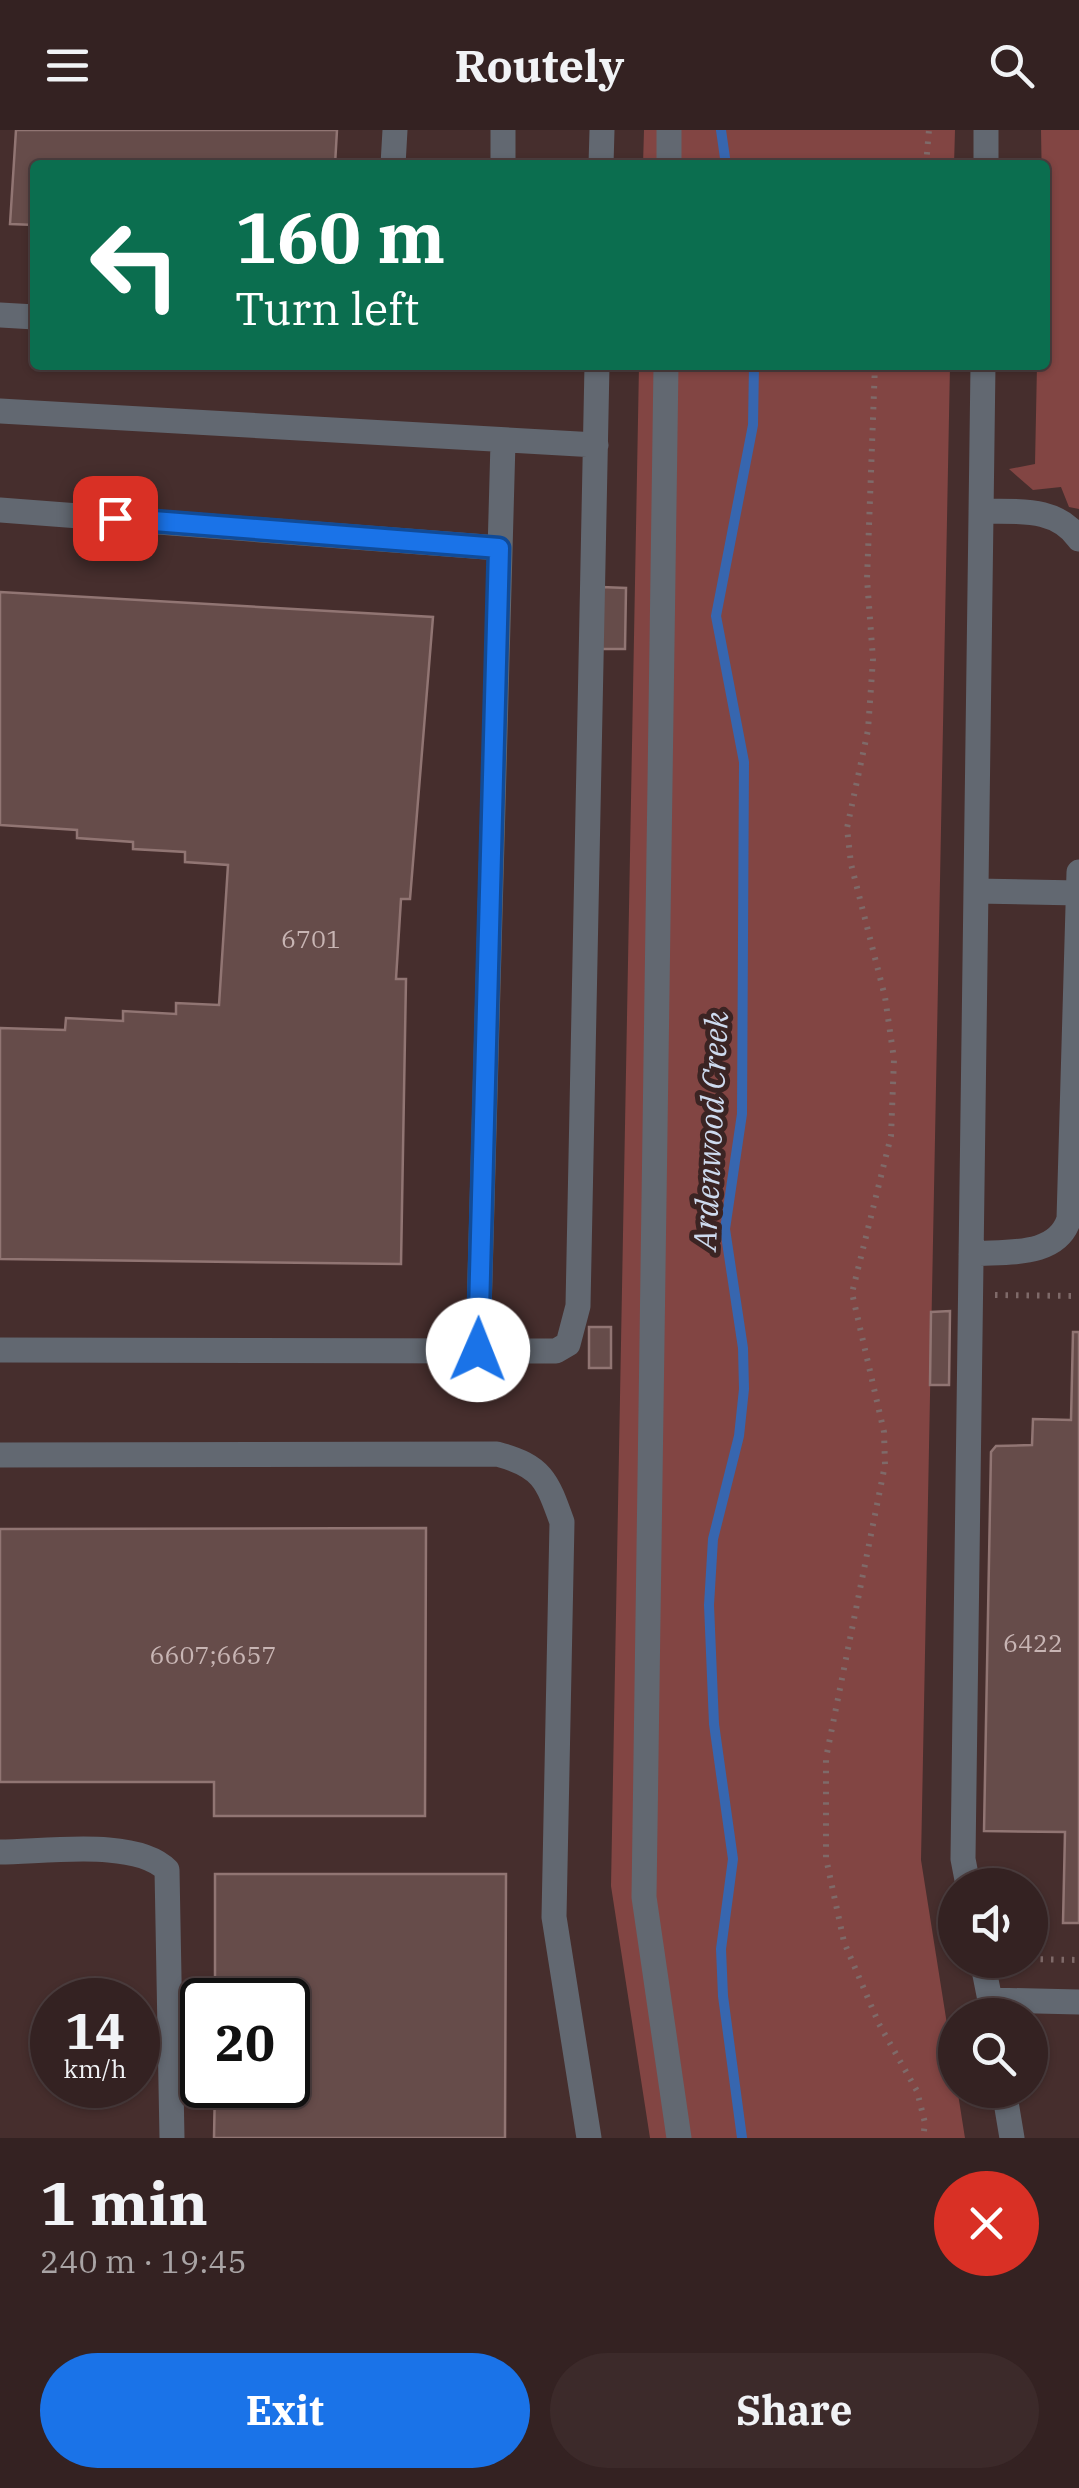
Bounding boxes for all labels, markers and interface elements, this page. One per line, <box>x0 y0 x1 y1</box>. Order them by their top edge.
text: Routely <box>455 36 624 94</box>
icon: menu <box>40 38 95 93</box>
icon: search <box>984 38 1039 93</box>
text: 160 m <box>235 191 445 282</box>
icon: left <box>70 200 200 330</box>
text: Turn left <box>235 279 419 337</box>
pin <box>73 476 158 561</box>
icon: arrive <box>88 491 143 546</box>
house number: 6701 <box>281 922 341 955</box>
water label: Ardenwood Creek <box>683 1010 737 1253</box>
position arrow <box>426 1298 530 1402</box>
house number: 6422 <box>1003 1626 1063 1659</box>
house number: 6607;6657 <box>149 1638 277 1671</box>
map controls <box>938 1868 1048 2108</box>
button: sound <box>938 1868 1048 1978</box>
speed limit sign: 20 <box>180 1978 310 2108</box>
text: 14 <box>65 1998 125 2063</box>
button: search <box>938 1998 1048 2108</box>
text: km/h <box>63 2052 127 2085</box>
text: 1 min <box>40 2163 208 2242</box>
button: close <box>934 2171 1039 2276</box>
text: 240 m · 19:45 <box>40 2240 247 2282</box>
button: Exit <box>40 2353 530 2468</box>
button: Share <box>550 2353 1039 2468</box>

